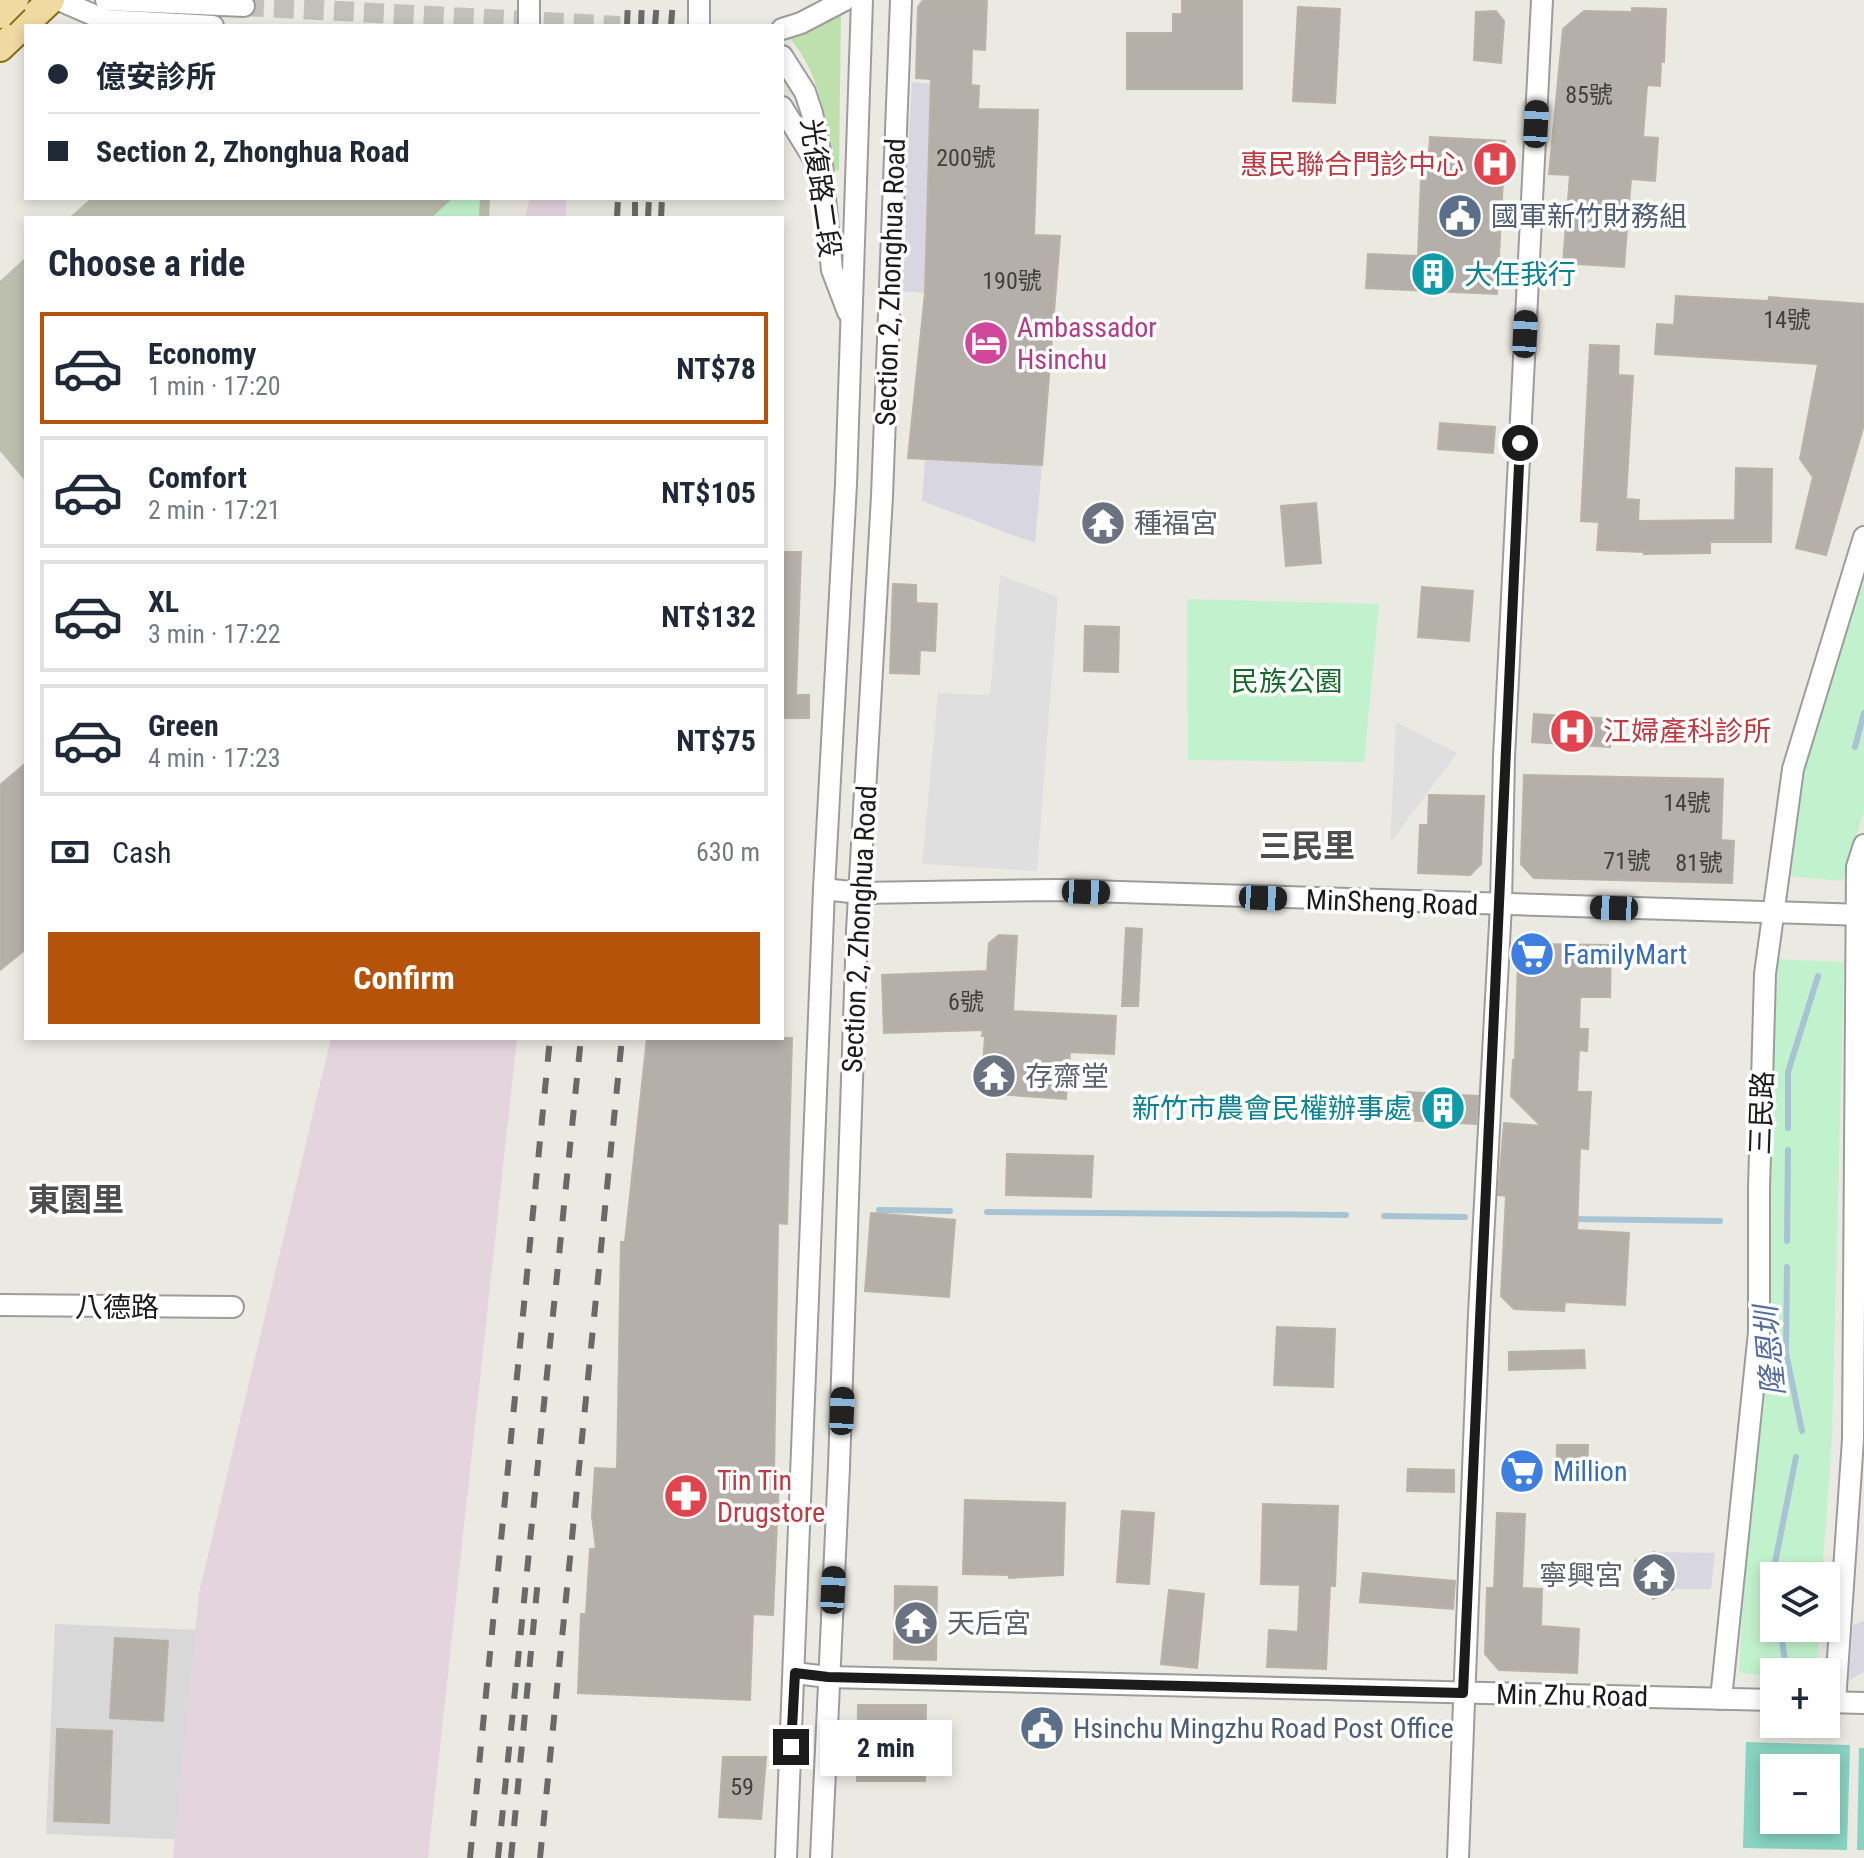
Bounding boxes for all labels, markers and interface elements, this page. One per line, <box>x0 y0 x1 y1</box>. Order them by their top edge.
text: 億安診所 <box>96 59 216 94</box>
house number: 85號 <box>1565 81 1613 109</box>
car <box>1523 99 1549 149</box>
street label: 光復路二段 <box>794 116 847 260</box>
text: Section 2, Zhonghua Road <box>96 134 410 169</box>
street label: Section 2, Zhonghua Road <box>869 138 912 426</box>
hospital icon: 惠民聯合門診中心 <box>1471 140 1519 188</box>
house number: 200號 <box>936 144 996 172</box>
place label: 惠民聯合門診中心 <box>1240 148 1464 181</box>
public building icon: 國軍新竹財務組 <box>1436 192 1484 240</box>
place label: 國軍新竹財務組 <box>1491 200 1687 233</box>
text: Choose a ride <box>48 243 245 285</box>
building icon: 大任我行 <box>1409 250 1457 298</box>
place label: 大任我行 <box>1464 258 1576 291</box>
house number: 190號 <box>982 267 1042 295</box>
house number: 14號 <box>1763 306 1811 334</box>
car <box>1512 309 1538 359</box>
place label: Ambassador Hsinchu <box>1017 311 1157 376</box>
hotel icon: Ambassador Hsinchu <box>962 319 1010 367</box>
icon: car <box>52 332 124 404</box>
text: Economy <box>148 336 256 371</box>
text: NT$78 <box>676 351 756 386</box>
text: 1 min · 17:20 <box>148 371 281 401</box>
route start <box>1502 425 1538 461</box>
icon: car <box>52 456 124 528</box>
text: Comfort <box>148 460 247 495</box>
text: NT$105 <box>661 475 756 510</box>
text: 2 min · 17:21 <box>148 495 281 525</box>
temple icon: 種福宮 <box>1079 499 1127 547</box>
place label: 種福宮 <box>1134 507 1218 540</box>
icon: car <box>52 580 124 652</box>
text: XL <box>148 584 179 619</box>
text: NT$132 <box>661 599 756 634</box>
text: 3 min · 17:22 <box>148 619 281 649</box>
park label: 民族公園 <box>1231 665 1343 698</box>
icon: car <box>52 704 124 776</box>
hospital icon: 江婦產科診所 <box>1548 707 1596 755</box>
text: Green <box>148 708 219 743</box>
place label: 江婦產科診所 <box>1603 715 1771 748</box>
text: NT$75 <box>676 723 756 758</box>
text: 4 min · 17:23 <box>148 743 281 773</box>
street label: Section 2, Zhonghua Road <box>835 784 884 1074</box>
house number: 14號 <box>1663 789 1711 817</box>
district label: 三民里 <box>1259 827 1355 865</box>
icon: cash <box>48 830 92 874</box>
text: Cash <box>112 835 172 870</box>
text: 630 m <box>696 837 760 867</box>
house number: 71號 <box>1603 847 1651 875</box>
house number: 81號 <box>1675 849 1723 877</box>
car <box>1062 879 1110 905</box>
street label: MinSheng Road <box>1305 883 1479 922</box>
car <box>1239 885 1287 911</box>
car <box>1590 895 1638 921</box>
supermarket icon: FamilyMart <box>1508 930 1556 978</box>
button: Confirm <box>48 932 760 1024</box>
place label: FamilyMart <box>1563 938 1687 971</box>
house number: 6號 <box>948 988 984 1016</box>
temple icon: 存齋堂 <box>970 1052 1018 1100</box>
place label: 存齋堂 <box>1025 1060 1109 1093</box>
street label: 三民路 <box>1744 1070 1779 1156</box>
building icon: 新竹市農會民權辦事處 <box>1419 1084 1467 1132</box>
place label: 新竹市農會民權辦事處 <box>1132 1092 1412 1125</box>
district label: 東園里 <box>28 1181 124 1219</box>
street label: 八德路 <box>75 1291 159 1324</box>
water label: 隆恩圳 <box>1748 1301 1791 1397</box>
car <box>829 1387 855 1435</box>
supermarket icon: Million <box>1498 1447 1546 1495</box>
place label: Million <box>1553 1455 1627 1488</box>
place label: Tin Tin Drugstore <box>717 1464 825 1529</box>
pharmacy icon: Tin Tin Drugstore <box>662 1472 710 1520</box>
temple icon: 寧興宮 <box>1630 1551 1678 1599</box>
place label: 寧興宮 <box>1539 1559 1623 1592</box>
map controls <box>1760 1562 1840 1834</box>
button: layers <box>1760 1562 1840 1642</box>
car <box>820 1565 846 1615</box>
temple icon: 天后宮 <box>892 1599 940 1647</box>
place label: 天后宮 <box>947 1607 1031 1640</box>
button: + <box>1760 1658 1840 1738</box>
street label: Min Zhu Road <box>1496 1678 1648 1713</box>
public building icon: Hsinchu Mingzhu Road Post Office <box>1018 1704 1066 1752</box>
place label: Hsinchu Mingzhu Road Post Office <box>1073 1712 1454 1745</box>
callout: 2 min <box>819 1719 951 1775</box>
route end <box>773 1729 809 1765</box>
text: 2 min <box>857 1733 915 1763</box>
button: − <box>1760 1754 1840 1834</box>
house number: 59 <box>730 1773 754 1801</box>

